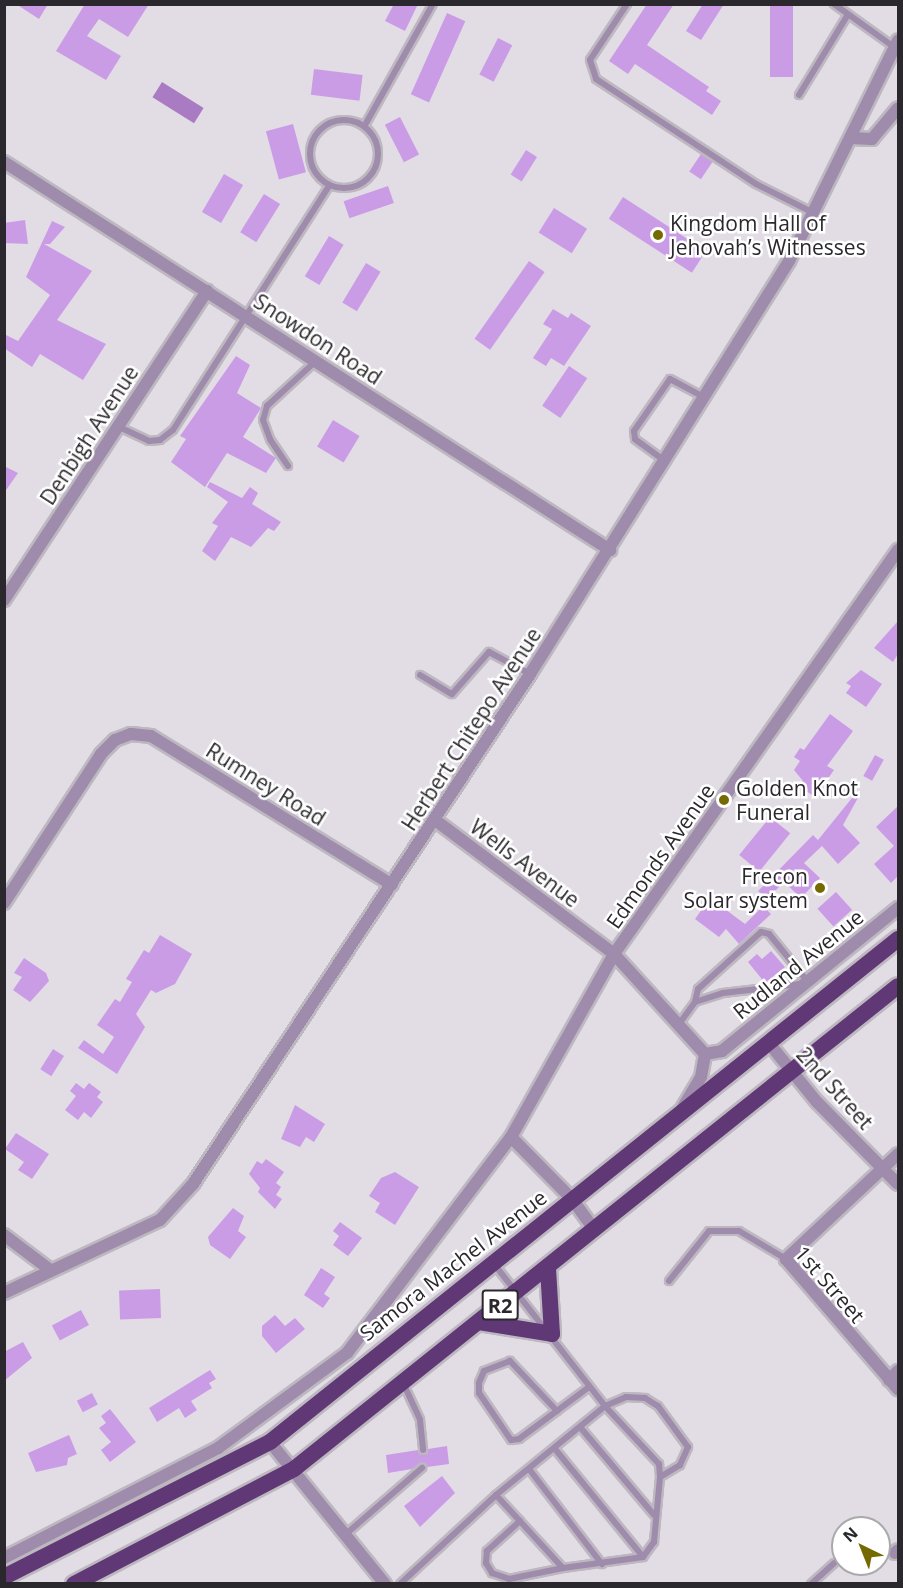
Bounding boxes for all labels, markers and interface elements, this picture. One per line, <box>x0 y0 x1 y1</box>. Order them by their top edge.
place label: Kingdom Hall of Jehovah’s Witnesses <box>670 210 866 260</box>
marker: Kingdom Hall of Jehovah’s Witnesses <box>651 228 665 242</box>
street label: Snowdon Road <box>249 288 387 390</box>
street label: Denbigh Avenue <box>35 361 143 509</box>
street label: Herbert Chitepo Avenue <box>396 623 546 835</box>
street label: Rumney Road <box>202 737 330 831</box>
place label: Golden Knot Funeral <box>736 775 858 825</box>
street label: Edmonds Avenue <box>601 779 719 933</box>
marker: Golden Knot Funeral <box>717 793 731 807</box>
street label: Wells Avenue <box>465 814 585 912</box>
place label: Frecon Solar system <box>684 863 808 913</box>
marker: Frecon Solar system <box>813 881 827 895</box>
street label: Rudland Avenue <box>728 904 868 1024</box>
street label: 2nd Street <box>792 1042 878 1134</box>
street label: Samora Machel Avenue <box>355 1184 551 1346</box>
street label: 1st Street <box>790 1240 870 1328</box>
road number: R2 <box>480 1288 520 1322</box>
north arrow <box>831 1516 891 1576</box>
text: N <box>838 1522 862 1547</box>

